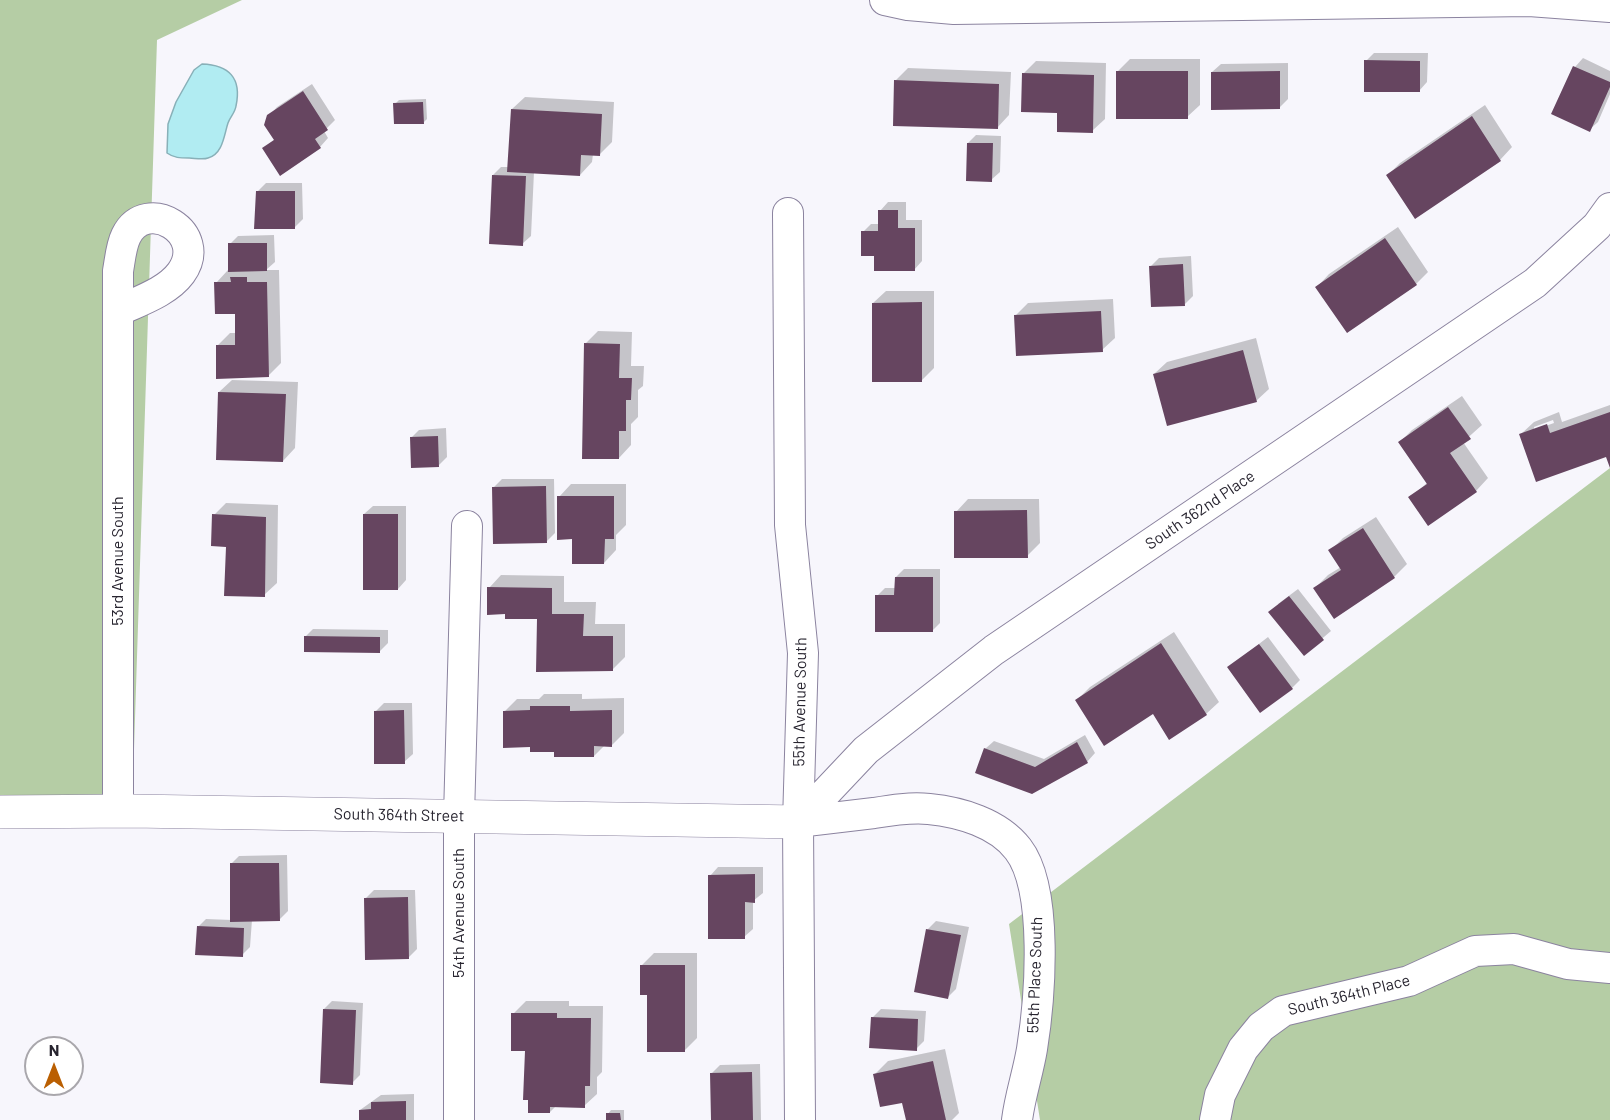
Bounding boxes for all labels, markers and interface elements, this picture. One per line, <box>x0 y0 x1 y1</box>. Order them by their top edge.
street label: South 362nd Place <box>1142 466 1258 554</box>
street label: 53rd Avenue South <box>108 496 128 626</box>
street label: 55th Avenue South <box>789 637 811 767</box>
street label: South 364th Street <box>333 804 465 826</box>
street label: 54th Avenue South <box>449 848 469 978</box>
street label: 55th Place South <box>1023 916 1047 1034</box>
street label: South 364th Place <box>1286 971 1412 1019</box>
north arrow <box>24 1036 84 1096</box>
text: N <box>49 1040 59 1059</box>

